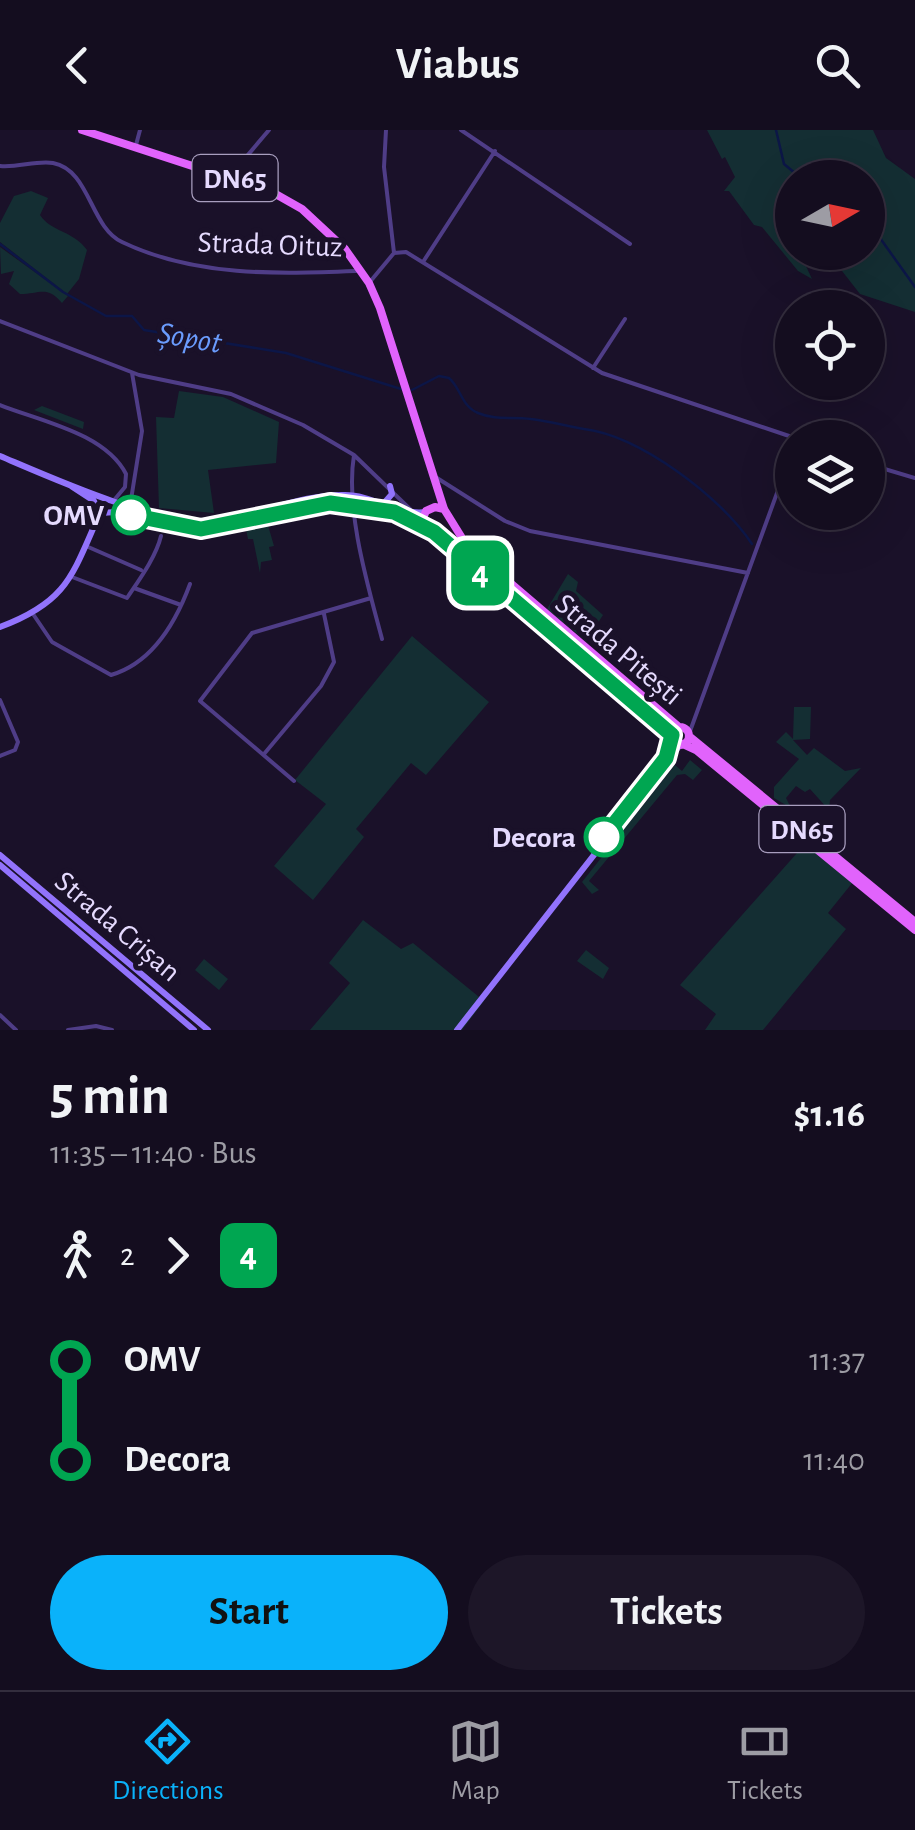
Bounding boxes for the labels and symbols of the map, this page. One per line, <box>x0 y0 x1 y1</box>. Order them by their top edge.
road number: DN65 <box>192 155 278 201</box>
north arrow <box>775 160 885 270</box>
street label: Strada Oituz <box>197 227 343 263</box>
water label: Șopot <box>155 317 225 361</box>
marker: OMV <box>112 496 150 534</box>
place label: OMV <box>43 501 104 531</box>
line badge: 4 <box>448 540 512 606</box>
street label: Strada Pitești <box>548 588 687 713</box>
road number: DN65 <box>760 806 844 852</box>
marker: Decora <box>585 818 623 856</box>
place label: Decora <box>492 823 576 853</box>
street label: Strada Crișan <box>48 866 186 989</box>

